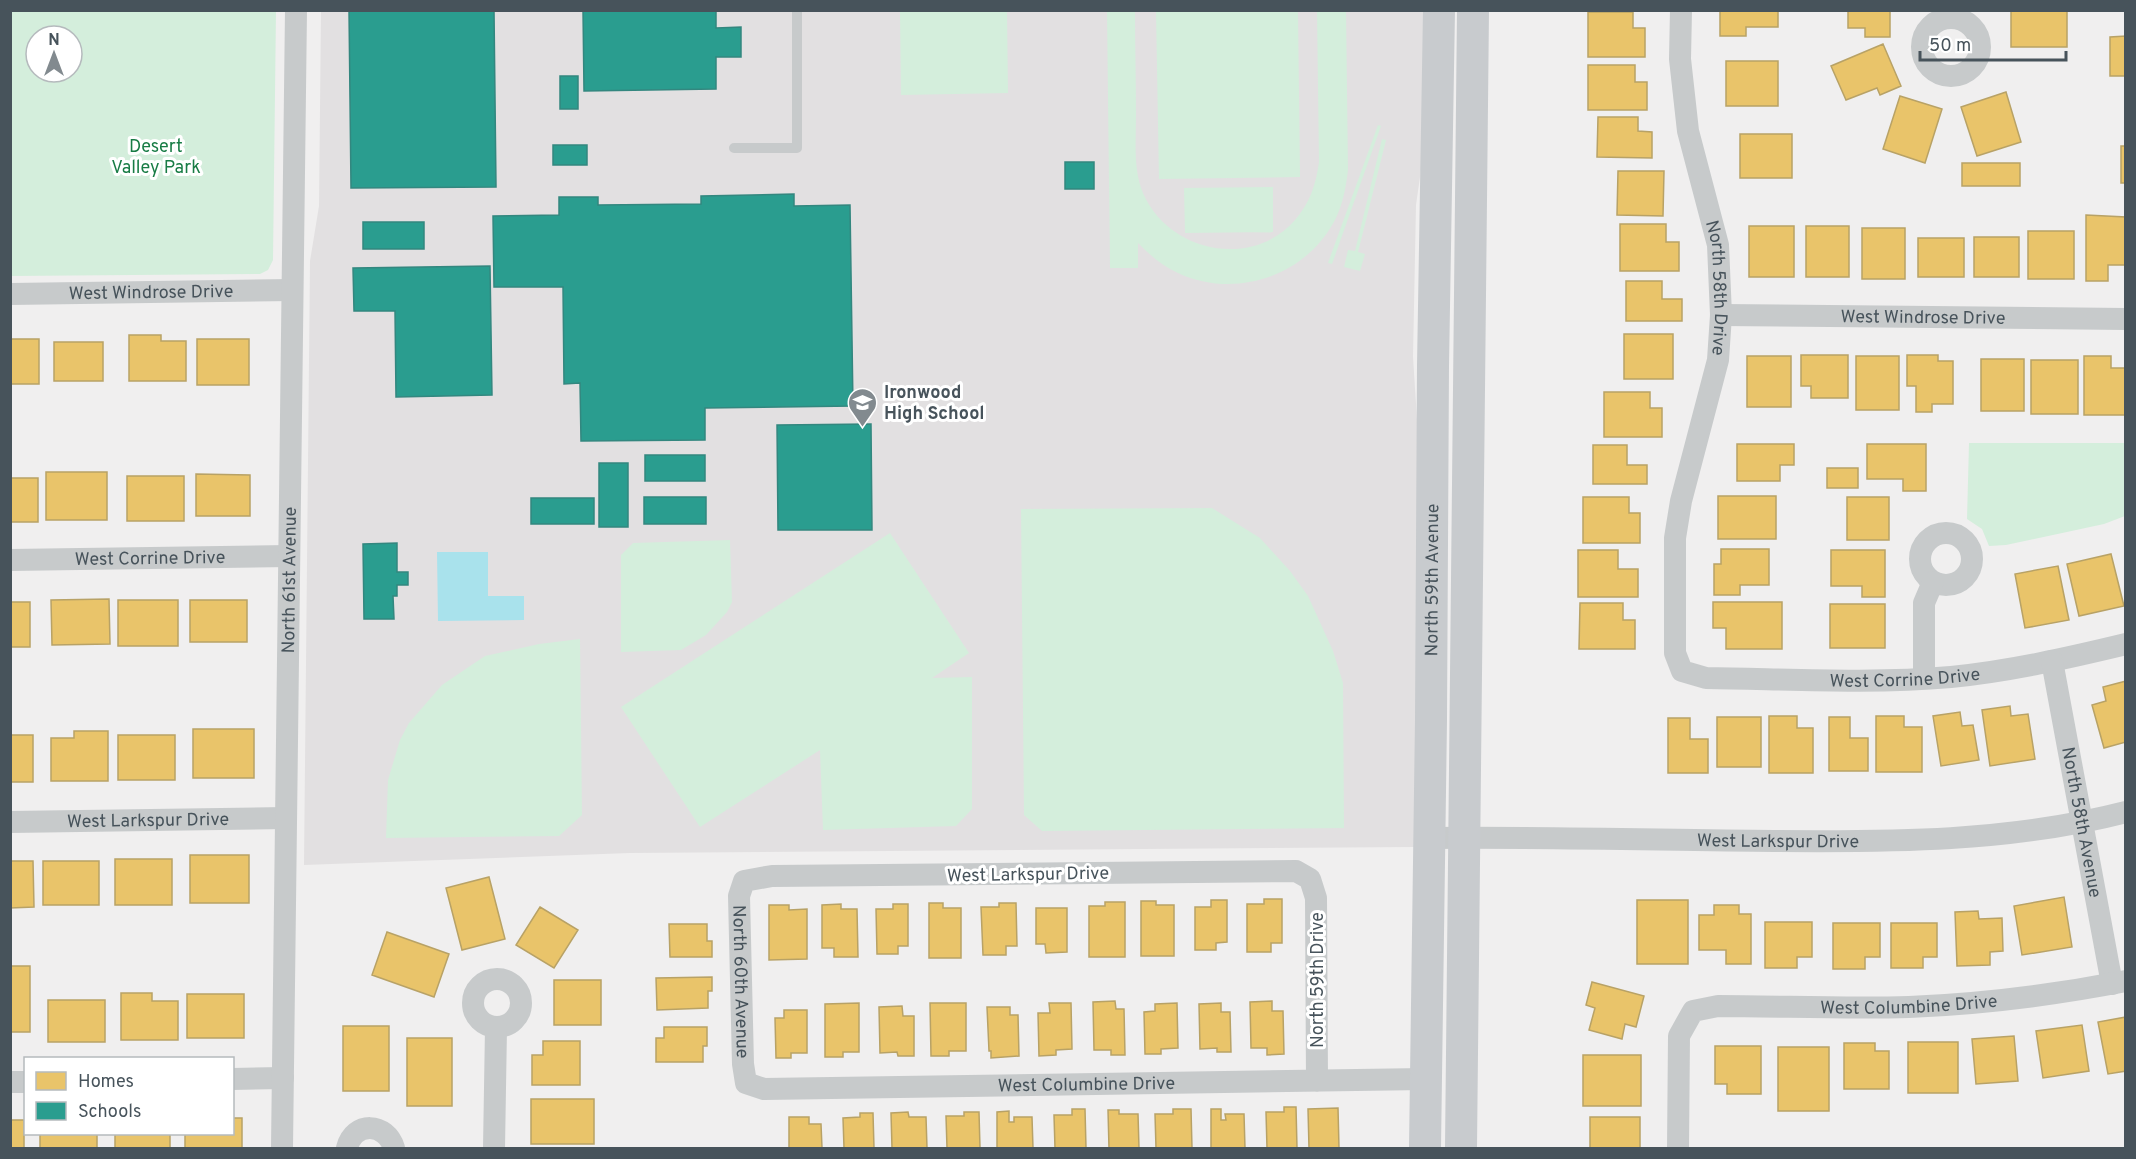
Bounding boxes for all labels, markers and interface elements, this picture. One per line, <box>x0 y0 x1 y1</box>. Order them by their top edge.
north arrow <box>24 24 84 84</box>
scale bar <box>1920 24 2066 62</box>
text: N <box>48 31 60 51</box>
text: 50 m <box>1929 35 1971 58</box>
park label: Desert Valley Park <box>111 136 201 180</box>
street label: North 58th Drive <box>1699 218 1731 356</box>
street label: West Windrose Drive <box>68 281 234 306</box>
street label: West Windrose Drive <box>1840 306 2005 331</box>
place label: Ironwood High School <box>884 382 985 426</box>
school or university icon: Ironwood High School <box>847 386 879 428</box>
street label: North 59th Avenue <box>1421 504 1445 657</box>
street label: North 61st Avenue <box>278 507 303 654</box>
street label: West Corrine Drive <box>74 547 226 572</box>
street label: West Corrine Drive <box>1829 664 1982 694</box>
street label: North 58th Avenue <box>2055 745 2106 900</box>
street label: West Larkspur Drive <box>67 809 229 834</box>
street label: West Larkspur Drive <box>1697 830 1859 854</box>
street label: West Larkspur Drive <box>947 863 1109 888</box>
street label: North 60th Avenue <box>726 905 753 1059</box>
street label: North 59th Drive <box>1307 912 1330 1048</box>
street label: West Columbine Drive <box>1820 991 1999 1021</box>
legend <box>24 1057 234 1135</box>
text: Homes <box>78 1071 134 1094</box>
street label: West Columbine Drive <box>998 1073 1175 1098</box>
text: Schools <box>78 1101 141 1124</box>

